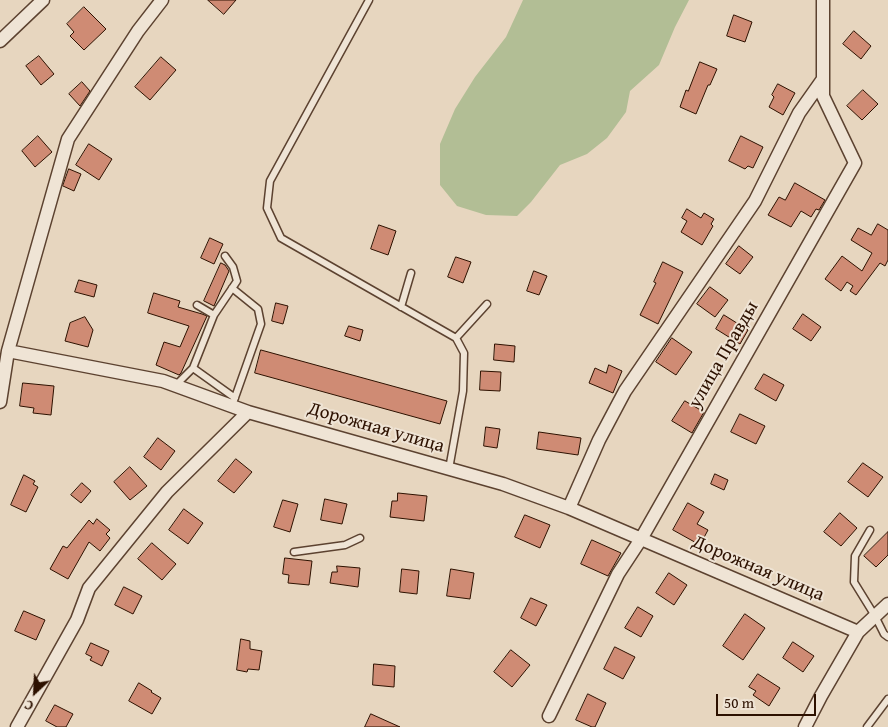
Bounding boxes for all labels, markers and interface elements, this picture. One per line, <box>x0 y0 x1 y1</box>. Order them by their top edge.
street label: улица Правды <box>684 297 764 413</box>
street label: Дорожная улица <box>305 398 447 458</box>
street label: Дорожная улица <box>689 531 827 607</box>
north arrow <box>10 667 60 717</box>
scale bar <box>718 684 818 716</box>
text: 50 m <box>724 692 754 713</box>
text: С <box>21 695 36 716</box>

